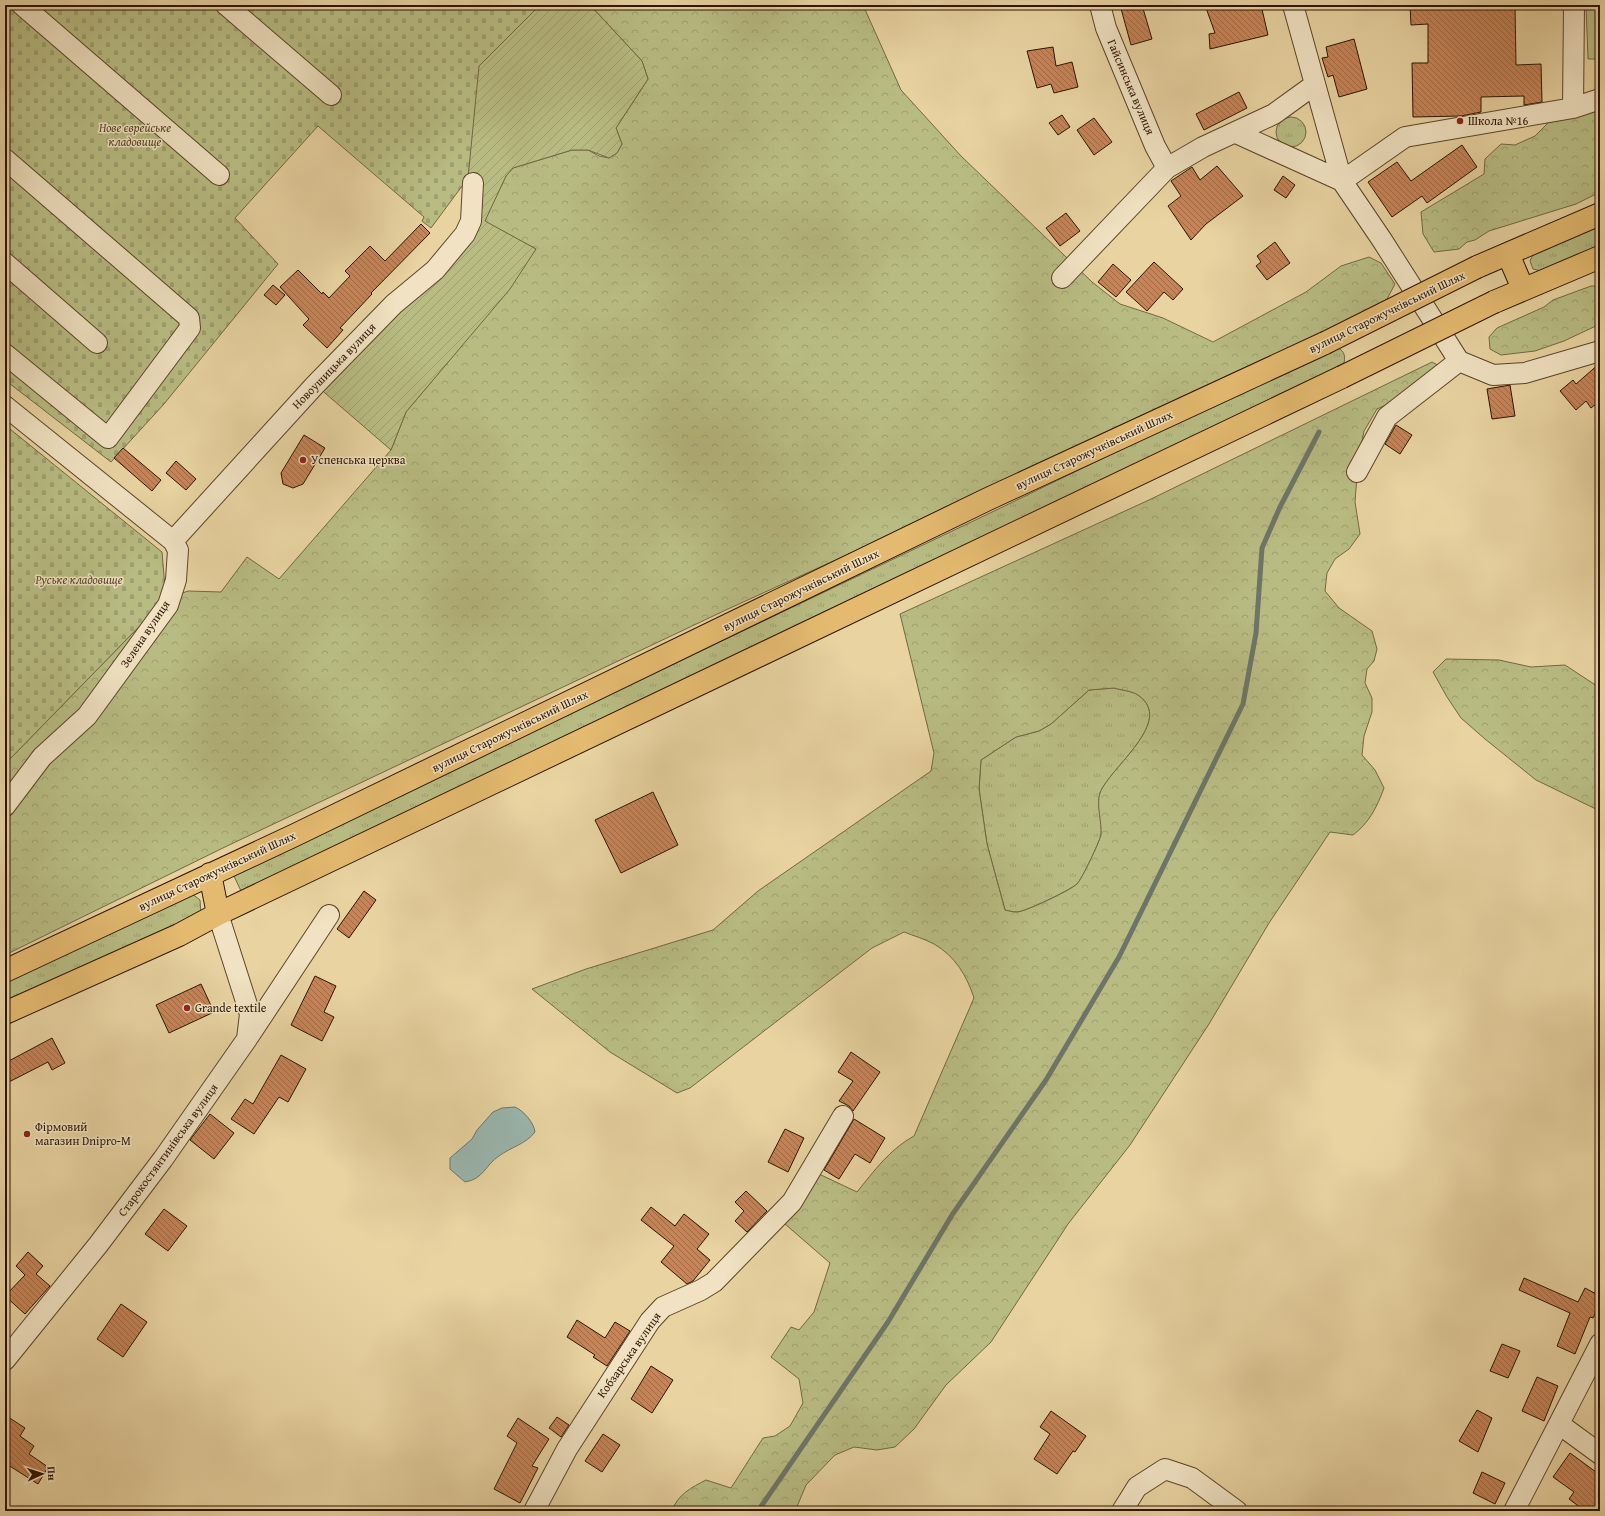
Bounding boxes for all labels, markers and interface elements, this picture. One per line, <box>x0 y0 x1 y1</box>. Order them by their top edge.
street label: Гайсинська вулиця <box>1104 36 1159 137</box>
place label: Школа №16 <box>1468 112 1529 129</box>
marker: Школа №16 <box>1455 116 1465 126</box>
park label: Нове єврейське кладовище <box>99 119 171 150</box>
street label: вулиця Старожучківський Шлях <box>1306 266 1468 357</box>
street label: Новоушицька вулиця <box>288 319 379 413</box>
street label: вулиця Старожучківський Шлях <box>1012 405 1176 494</box>
place label: Успенська церква <box>311 451 406 468</box>
marker: Успенська церква <box>298 455 308 465</box>
street label: вулиця Старожучківський Шлях <box>720 544 882 635</box>
park label: Руське кладовище <box>34 571 123 588</box>
street label: Зелена вулиця <box>116 597 173 671</box>
street label: вулиця Старожучківський Шлях <box>429 685 591 776</box>
street label: вулиця Старожучківський Шлях <box>135 826 299 915</box>
place label: Grande textile <box>195 999 267 1016</box>
marker: Grande textile <box>182 1003 192 1013</box>
street label: Старокостянтинівська вулиця <box>114 1080 222 1220</box>
place label: Фірмовий магазин Dnipro-M <box>35 1118 131 1149</box>
marker: Фірмовий магазин Dnipro-M <box>22 1129 32 1139</box>
street label: Кобзарська вулиця <box>593 1308 665 1401</box>
north arrow <box>22 1454 62 1494</box>
text: Пн <box>44 1466 60 1481</box>

